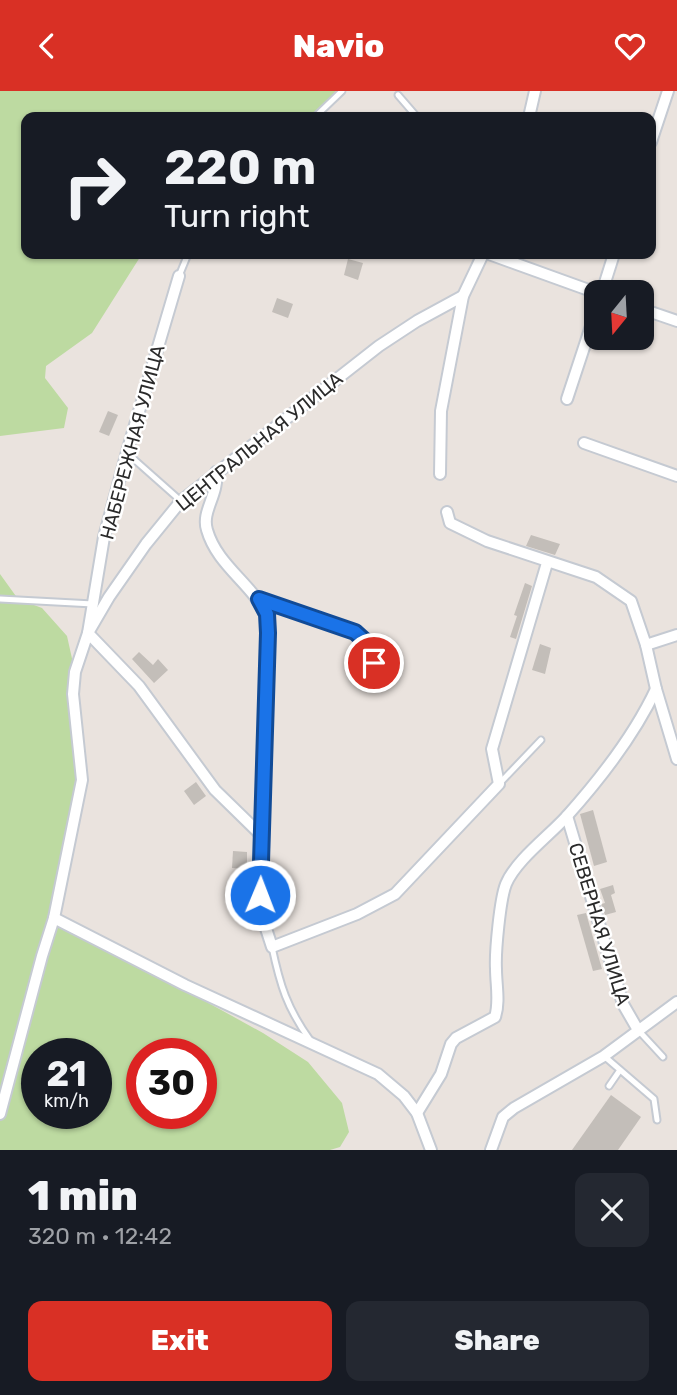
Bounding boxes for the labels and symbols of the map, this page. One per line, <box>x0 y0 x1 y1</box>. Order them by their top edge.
north arrow <box>584 280 654 350</box>
street label: НАБЕРЕЖНАЯ УЛИЦА <box>95 342 170 542</box>
street label: ЦЕНТРАЛЬНАЯ УЛИЦА <box>171 367 348 516</box>
pin <box>344 633 404 693</box>
street label: СЕВЕРНАЯ УЛИЦА <box>564 840 635 1008</box>
position arrow <box>223 858 297 932</box>
speed limit sign: 30 <box>126 1038 217 1129</box>

